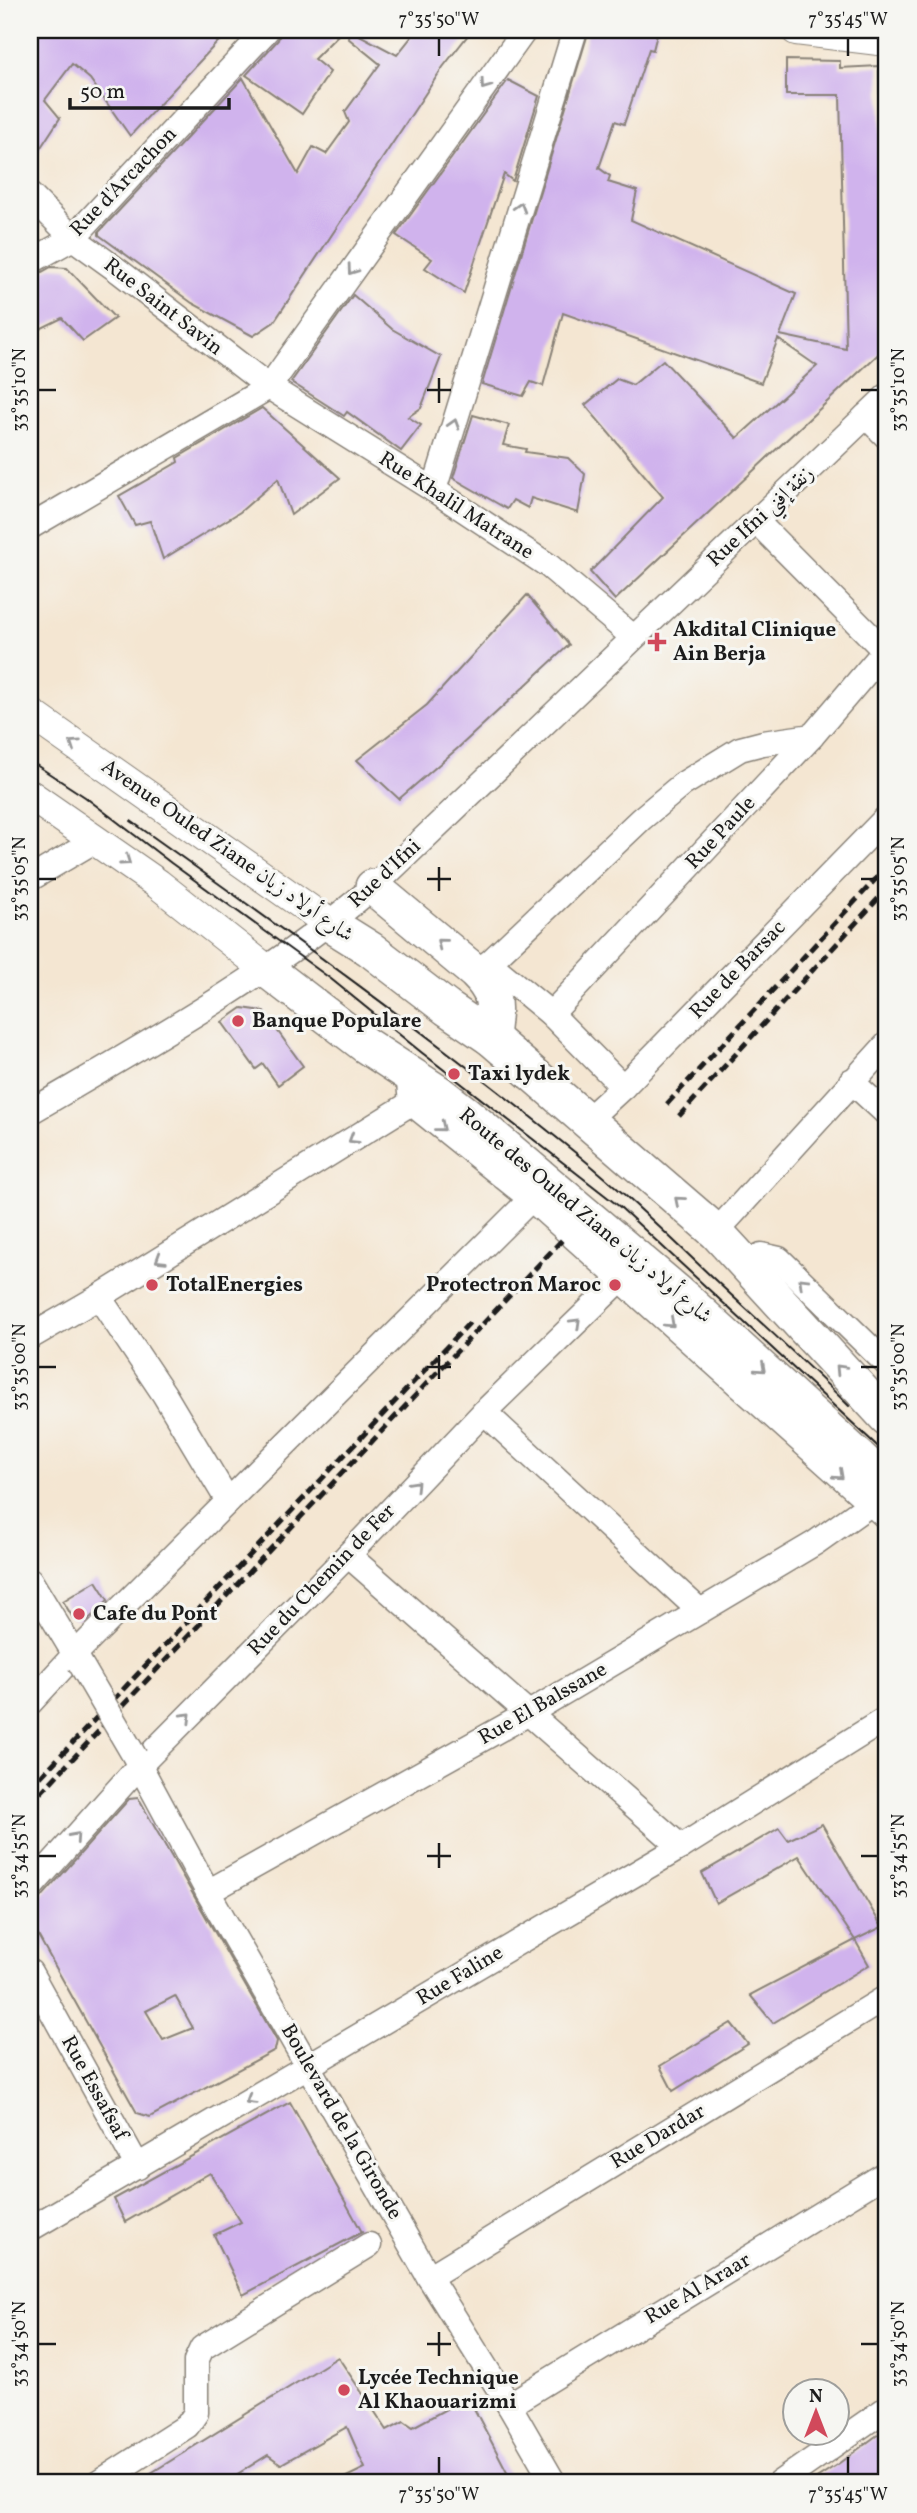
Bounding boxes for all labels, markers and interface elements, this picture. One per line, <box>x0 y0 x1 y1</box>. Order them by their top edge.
text: 7°35'50"W <box>399 8 479 33</box>
text: 7°35'45"W <box>808 8 888 33</box>
scale bar <box>70 66 229 110</box>
one-way arrow <box>481 77 493 90</box>
text: 50 m <box>80 78 125 107</box>
street label: Rue d'Arcachon <box>64 121 184 243</box>
one-way arrow <box>511 201 526 213</box>
street label: Rue Saint Savin <box>97 251 229 363</box>
one-way arrow <box>348 262 360 275</box>
text: 33°35'10"N <box>8 348 33 432</box>
text: 33°35'10"N <box>887 348 912 432</box>
one-way arrow <box>445 419 460 431</box>
street label: Rue Khalil Matrane <box>373 445 539 567</box>
street label: Rue Ifni زنقة إفني <box>701 460 824 577</box>
place label: Akdital Clinique Ain Berja <box>673 616 836 669</box>
marker: Akdital Clinique Ain Berja <box>647 632 667 652</box>
one-way arrow <box>69 740 82 752</box>
street label: Avenue Ouled Ziane شارع أولاد زيان <box>94 751 360 951</box>
street label: Rue Paule <box>679 790 763 876</box>
street label: Rue d'Ifni <box>342 833 428 915</box>
text: 33°35'05"N <box>8 837 33 922</box>
text: 33°35'05"N <box>887 837 912 922</box>
one-way arrow <box>118 853 131 865</box>
street label: Rue de Barsac <box>683 914 793 1026</box>
one-way arrow <box>436 939 449 951</box>
place label: Banque Populare <box>252 1007 422 1036</box>
marker: Banque Populare <box>230 1013 246 1029</box>
place label: Taxi lydek <box>468 1060 570 1089</box>
marker: Taxi lydek <box>446 1066 462 1082</box>
street label: Route des Ouled Ziane شارع أولاد زيان <box>451 1100 719 1332</box>
one-way arrow <box>433 1119 446 1131</box>
one-way arrow <box>348 1131 361 1144</box>
one-way arrow <box>674 1197 687 1209</box>
one-way arrow <box>155 1251 168 1264</box>
place label: TotalEnergies <box>166 1271 303 1300</box>
place label: Protectron Maroc <box>426 1271 601 1300</box>
marker: TotalEnergies <box>144 1277 160 1293</box>
marker: Protectron Maroc <box>607 1277 623 1293</box>
one-way arrow <box>798 1278 811 1291</box>
one-way arrow <box>662 1314 675 1327</box>
one-way arrow <box>567 1319 580 1332</box>
text: 33°35'00"N <box>8 1323 33 1411</box>
text: 33°35'00"N <box>887 1323 912 1411</box>
one-way arrow <box>753 1360 766 1372</box>
one-way arrow <box>836 1364 849 1377</box>
one-way arrow <box>831 1467 844 1479</box>
one-way arrow <box>407 1480 419 1493</box>
street label: Rue du Chemin de Fer <box>242 1497 403 1663</box>
place label: Cafe du Pont <box>93 1600 218 1629</box>
marker: Cafe du Pont <box>71 1606 87 1622</box>
street label: Rue El Balssane <box>473 1655 613 1753</box>
one-way arrow <box>179 1712 192 1725</box>
text: 33°34'55"N <box>8 1814 33 1898</box>
text: 33°34'55"N <box>887 1814 912 1898</box>
one-way arrow <box>67 1832 80 1845</box>
street label: Rue Faline <box>411 1939 509 2013</box>
street label: Boulevard de la Gironde <box>273 2019 409 2225</box>
street label: Rue Essafsaf <box>53 2031 135 2147</box>
one-way arrow <box>245 2092 258 2105</box>
street label: Rue Dardar <box>605 2097 711 2177</box>
street label: Rue Al Araar <box>640 2246 757 2332</box>
text: 33°34'50"N <box>8 2301 33 2387</box>
text: 33°34'50"N <box>887 2301 912 2387</box>
place label: Lycée Technique Al Khaouarizmi <box>358 2364 519 2417</box>
north arrow <box>780 2376 850 2446</box>
marker: Lycée Technique Al Khaouarizmi <box>336 2382 352 2398</box>
text: N <box>809 2384 823 2410</box>
text: 7°35'50"W <box>399 2483 479 2508</box>
text: 7°35'45"W <box>808 2483 888 2508</box>

